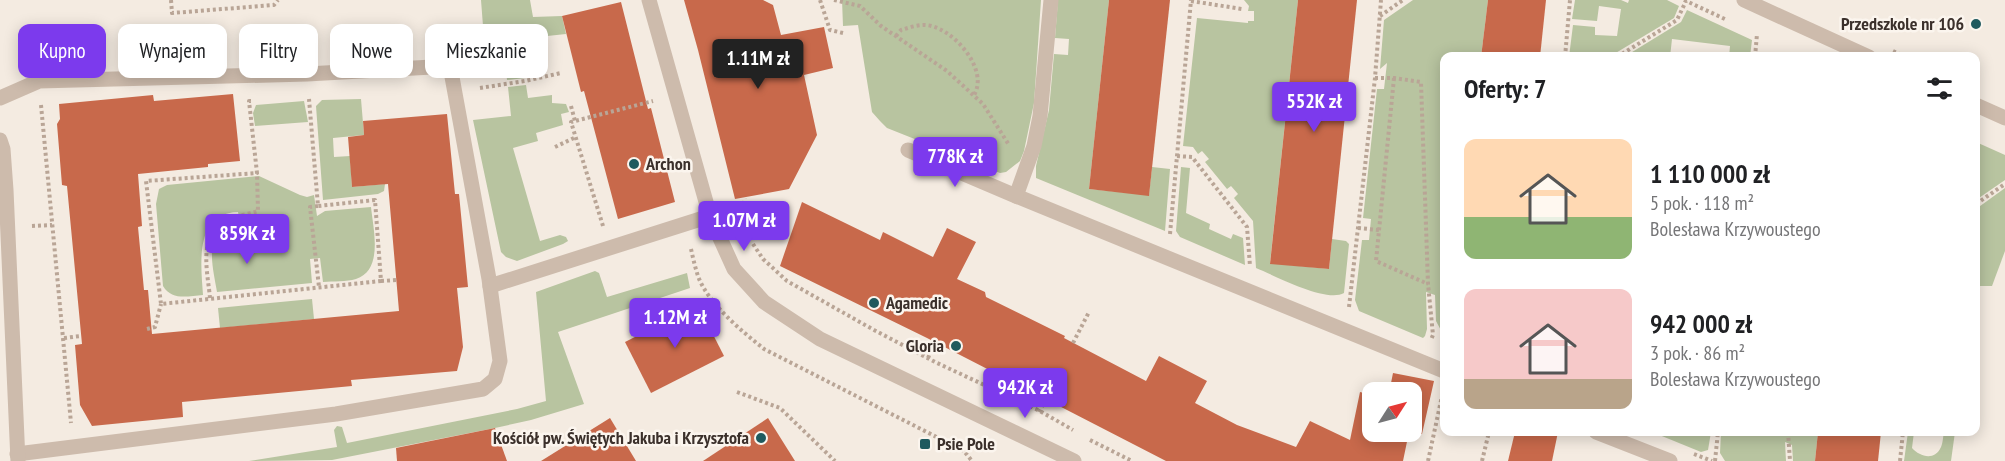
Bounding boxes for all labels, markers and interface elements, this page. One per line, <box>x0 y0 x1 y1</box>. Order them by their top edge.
place label: Przedszkole nr 106 <box>1841 12 1964 35</box>
marker: Przedszkole nr 106 <box>1969 17 1983 31</box>
chip: Kupno <box>18 24 106 78</box>
chip: Wynajem <box>118 24 227 78</box>
chip: Filtry <box>239 24 318 78</box>
chip: Nowe <box>330 24 413 78</box>
chip: Mieszkanie <box>425 24 548 78</box>
pin: 1.11M zł <box>696 39 820 90</box>
text: 1.11M zł <box>726 45 790 71</box>
text: Oferty: 7 <box>1464 72 1546 105</box>
icon: filters <box>1923 72 1956 105</box>
pin: 552K zł <box>1259 82 1369 133</box>
text: 552K zł <box>1286 88 1342 114</box>
pin: 778K zł <box>900 137 1010 188</box>
text: 778K zł <box>927 143 983 169</box>
place label: Archon <box>645 152 691 175</box>
marker: Archon <box>627 157 641 171</box>
text: 1 110 000 zł <box>1650 157 1770 190</box>
icon: home <box>1512 163 1584 235</box>
text: 5 pok. · 118 m² <box>1650 190 1754 216</box>
pin: 1.07M zł <box>682 201 806 252</box>
text: 1.07M zł <box>712 207 776 233</box>
pin: 859K zł <box>192 214 302 265</box>
text: Bolesława Krzywoustego <box>1650 216 1821 242</box>
text: 859K zł <box>219 220 275 246</box>
place label: Agamedic <box>885 291 949 314</box>
marker: Agamedic <box>867 296 881 310</box>
pin: 1.12M zł <box>613 298 737 349</box>
text: 1.12M zł <box>643 304 707 330</box>
text: 942 000 zł <box>1650 307 1752 340</box>
icon: home <box>1512 313 1584 385</box>
place label: Gloria <box>906 334 944 357</box>
marker: Gloria <box>949 339 963 353</box>
text: 3 pok. · 86 m² <box>1650 340 1745 366</box>
text: Bolesława Krzywoustego <box>1650 366 1821 392</box>
pin: 942K zł <box>970 368 1080 419</box>
text: 942K zł <box>997 374 1053 400</box>
north arrow <box>1362 382 1422 442</box>
map controls <box>1362 382 1422 442</box>
place label: Kościół pw. Świętych Jakuba i Krzysztofa <box>493 426 749 449</box>
marker: Kościół pw. Świętych Jakuba i Krzysztofa <box>754 431 768 445</box>
place label: Psie Pole <box>937 432 995 455</box>
marker: Psie Pole <box>918 437 932 451</box>

